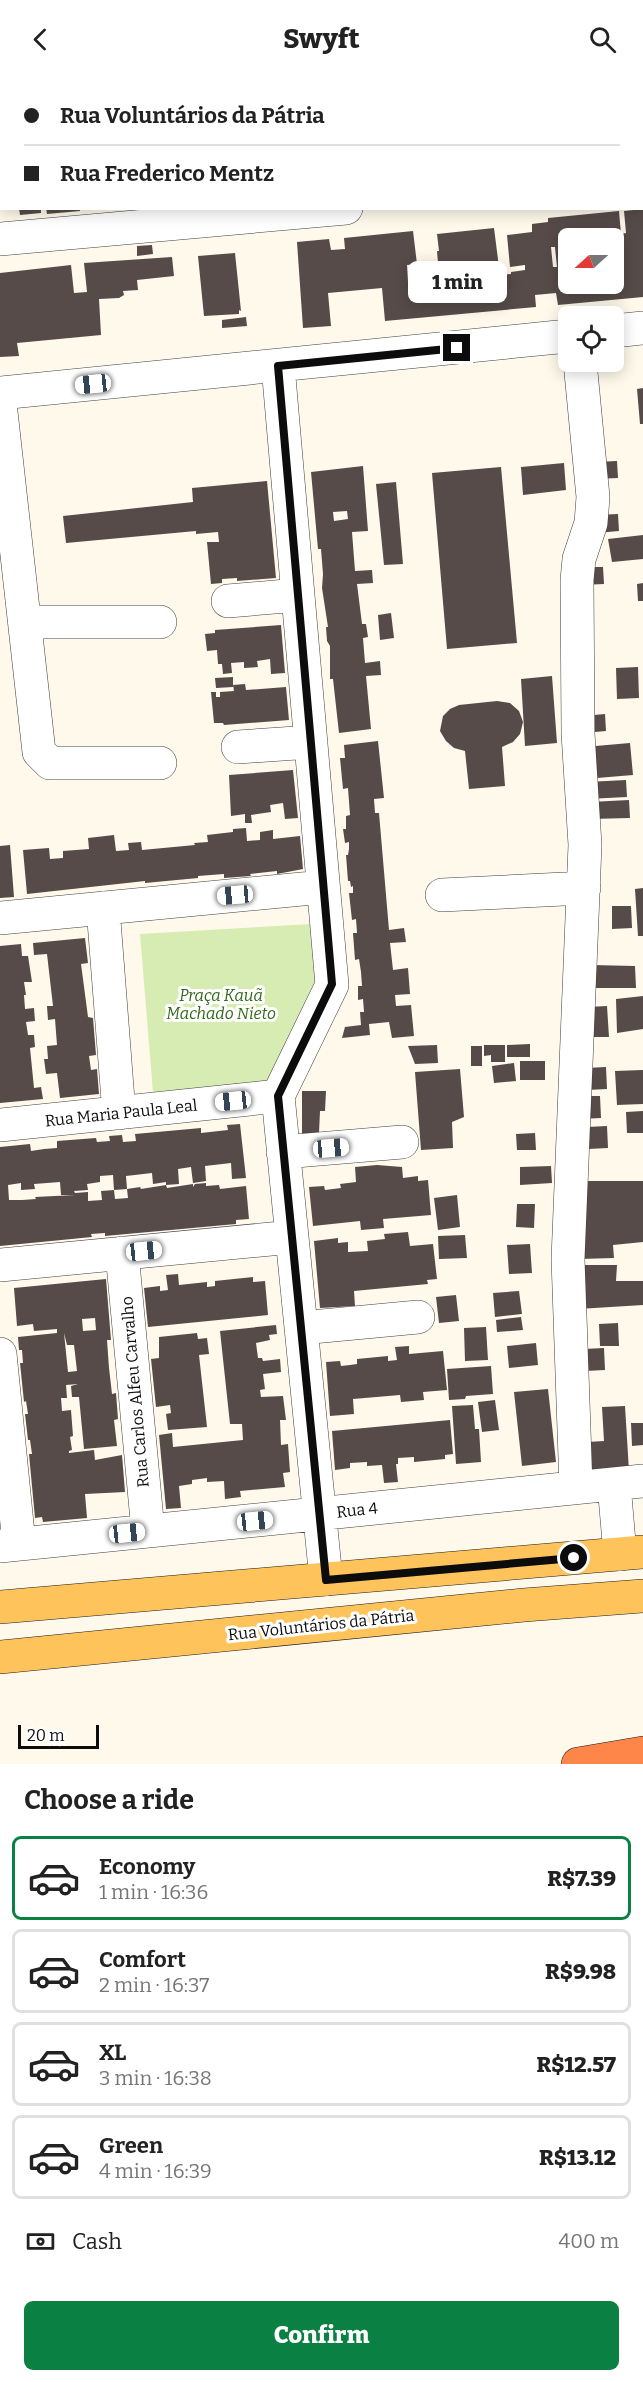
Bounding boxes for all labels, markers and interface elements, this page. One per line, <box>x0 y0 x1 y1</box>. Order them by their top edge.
icon: back <box>24 23 57 56</box>
text: Swyft <box>283 23 360 55</box>
icon: search <box>586 23 619 56</box>
text: Rua Voluntários da Pátria <box>60 102 325 129</box>
text: Rua Frederico Mentz <box>60 160 274 187</box>
north arrow <box>558 228 624 294</box>
map controls <box>558 228 624 372</box>
callout: 1 min <box>408 261 506 303</box>
text: 1 min <box>432 270 483 294</box>
button: locate <box>558 306 624 372</box>
route end <box>443 334 470 361</box>
car <box>74 373 112 395</box>
car <box>216 884 254 906</box>
park label: Praça Kauã Machado Nieto <box>166 986 276 1023</box>
car <box>214 1090 252 1112</box>
street label: Rua Maria Paula Leal <box>44 1096 199 1130</box>
car <box>312 1137 350 1159</box>
car <box>125 1240 163 1262</box>
street label: Rua Carlos Alfeu Carvalho <box>117 1296 153 1488</box>
street label: Rua 4 <box>335 1498 379 1522</box>
car <box>236 1510 274 1532</box>
car <box>108 1522 146 1544</box>
route start <box>560 1544 587 1571</box>
street label: Rua Voluntários da Pátria <box>227 1606 415 1644</box>
scale bar <box>18 1722 99 1750</box>
text: 20 m <box>27 1726 64 1745</box>
text: Choose a ride <box>24 1784 194 1816</box>
icon: car <box>27 1851 81 1905</box>
text: Economy <box>99 1853 195 1880</box>
text: R$7.39 <box>547 1865 616 1892</box>
text: 1 min · 16:36 <box>99 1880 208 1904</box>
icon: car <box>27 1944 81 1998</box>
text: Comfort <box>99 1946 186 1973</box>
text: R$9.98 <box>545 1958 616 1985</box>
text: 2 min · 16:37 <box>99 1973 209 1997</box>
icon: car <box>27 2037 81 2091</box>
text: XL <box>99 2039 126 2066</box>
text: R$12.57 <box>536 2051 616 2078</box>
text: 3 min · 16:38 <box>99 2066 212 2090</box>
icon: car <box>27 2130 81 2184</box>
text: Green <box>99 2132 163 2159</box>
text: R$13.12 <box>539 2144 616 2171</box>
text: 4 min · 16:39 <box>99 2159 212 2183</box>
icon: cash <box>24 2225 57 2258</box>
text: Cash <box>72 2228 122 2255</box>
text: 400 m <box>559 2229 619 2253</box>
button: Confirm <box>24 2301 619 2370</box>

